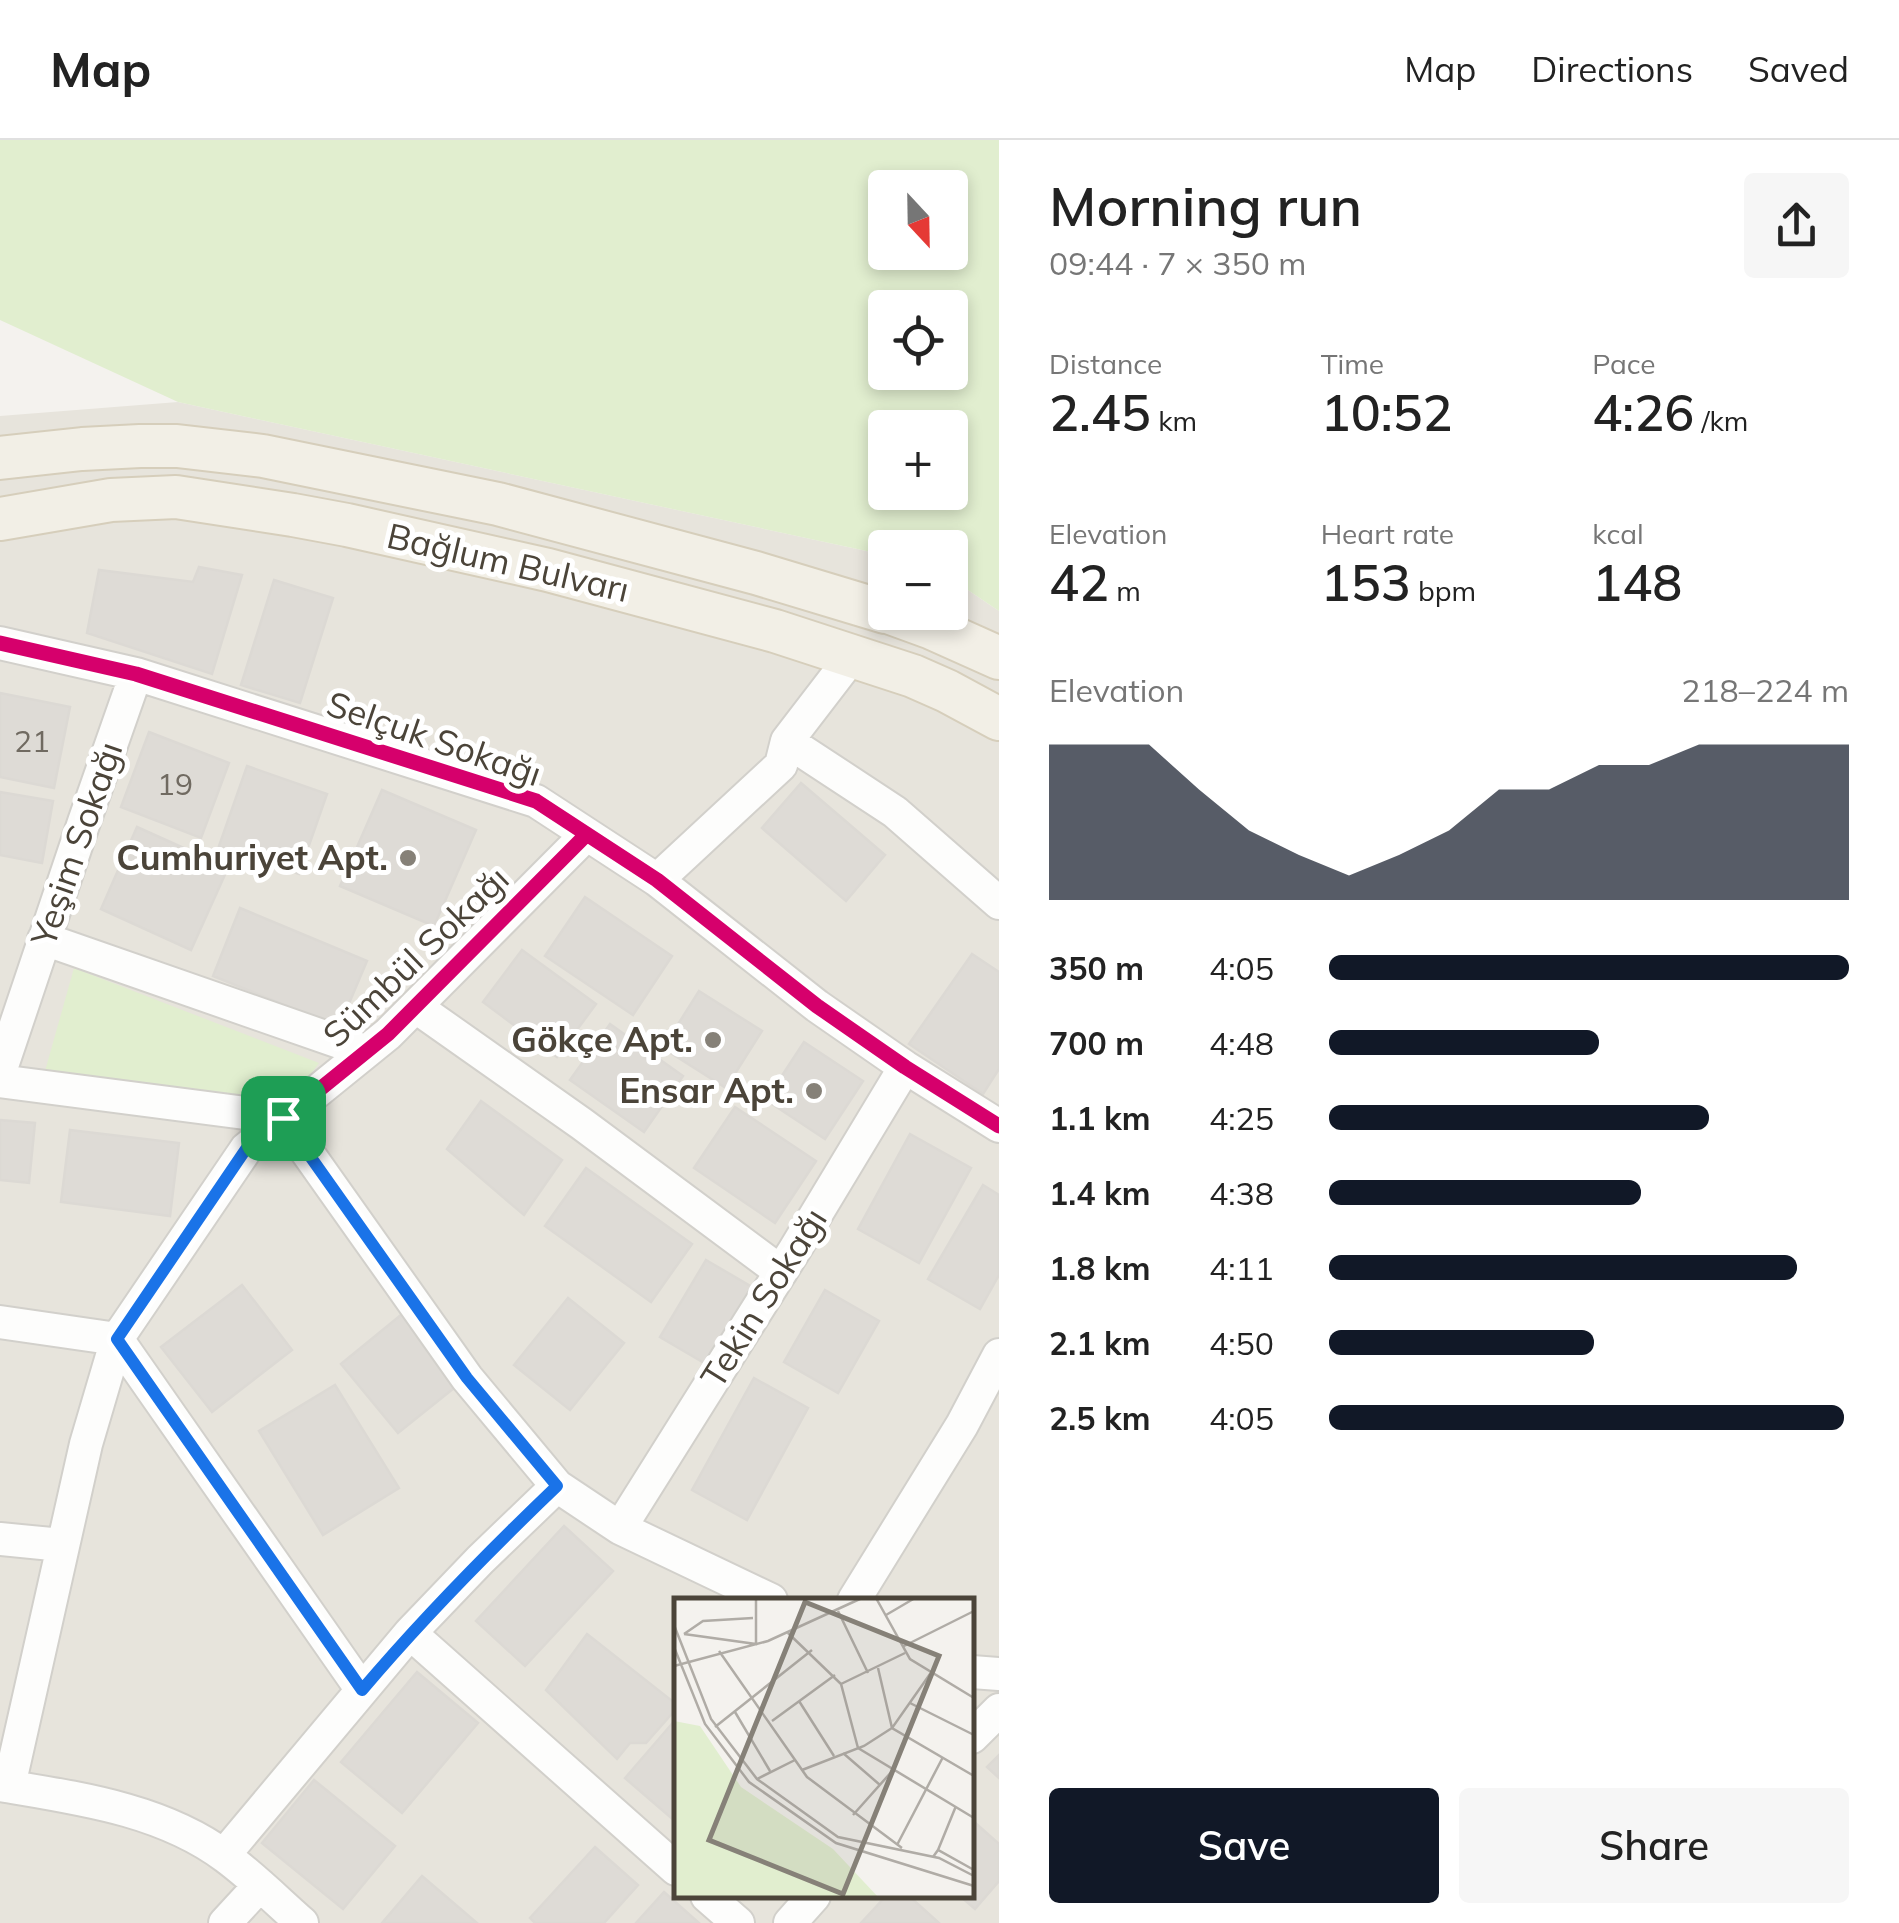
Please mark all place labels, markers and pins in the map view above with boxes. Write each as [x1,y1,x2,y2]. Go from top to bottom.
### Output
place label: Cumhuriyet Apt. [116,835,388,879]
marker: Cumhuriyet Apt. [397,847,419,869]
place label: Gökçe Apt. [511,1017,693,1061]
marker: Gökçe Apt. [702,1029,724,1051]
place label: Ensar Apt. [619,1068,794,1112]
pin [241,1076,326,1161]
marker: Ensar Apt. [803,1080,825,1102]

